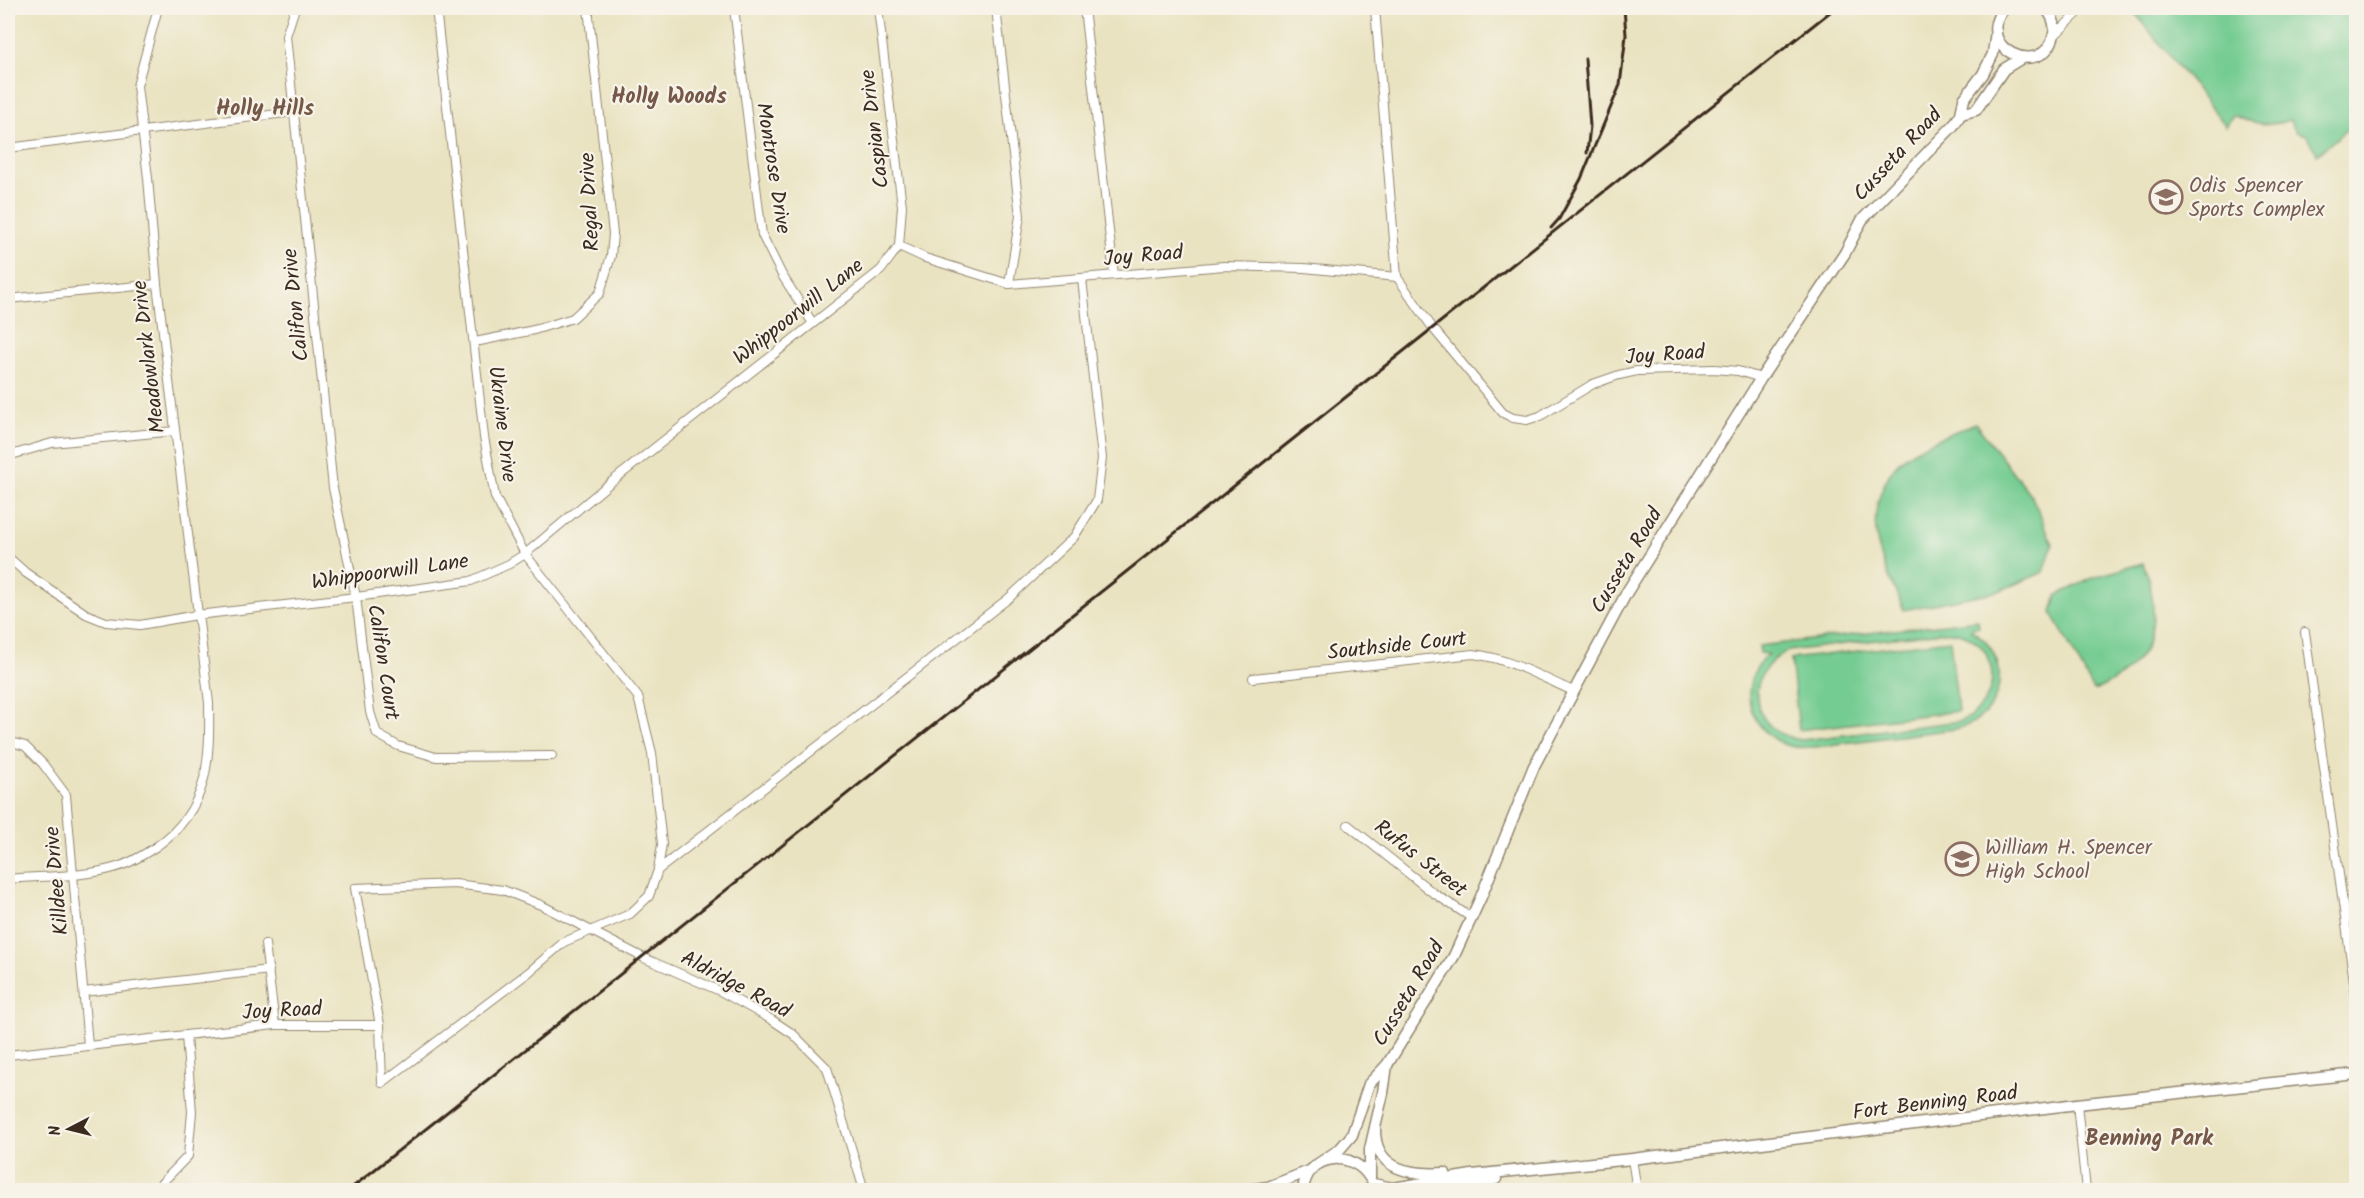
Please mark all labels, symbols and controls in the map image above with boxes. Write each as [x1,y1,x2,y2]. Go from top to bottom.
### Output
street label: Caspian Drive [852,67,899,190]
district label: Holly Woods [611,80,727,115]
district label: Holly Hills [216,92,315,127]
street label: Montrose Drive [746,100,799,237]
street label: Cusseta Road [1846,100,1951,210]
street label: Regal Drive [571,151,610,252]
place label: Odis Spencer Sports Complex [2189,170,2326,227]
school or university icon: Odis Spencer Sports Complex [2148,179,2184,215]
street label: Joy Road [1102,237,1185,276]
street label: Califon Drive [274,246,319,363]
street label: Whippoorwill Lane [726,250,872,374]
street label: Meadowlark Drive [124,278,175,435]
street label: Joy Road [1624,336,1707,375]
street label: Ukraine Drive [478,364,525,485]
street label: Cusseta Road [1583,501,1672,620]
street label: Whippoorwill Lane [309,545,472,600]
street label: Califon Court [357,602,408,723]
street label: Southside Court [1326,623,1469,670]
street label: Rufus Street [1366,812,1475,907]
street label: Killdee Drive [36,824,79,937]
place label: William H. Spencer High School [1985,832,2153,889]
school or university icon: William H. Spencer High School [1944,841,1980,877]
street label: Cusseta Road [1365,934,1454,1053]
street label: Aldridge Road [674,942,797,1028]
street label: Joy Road [241,993,323,1030]
street label: Fort Benning Road [1851,1077,2020,1130]
north arrow [39,1099,99,1159]
district label: Benning Park [2085,1122,2214,1157]
text: N [43,1124,69,1137]

